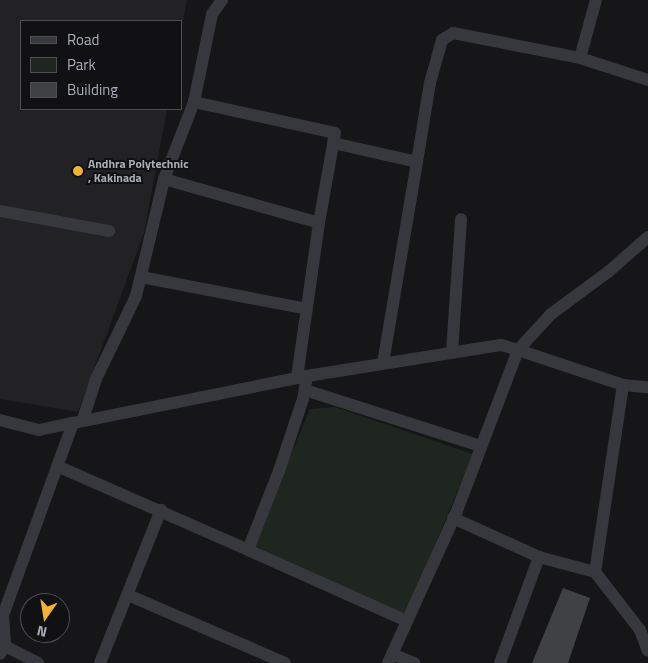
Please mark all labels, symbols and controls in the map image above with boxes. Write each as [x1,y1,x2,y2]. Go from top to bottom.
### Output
legend [20,20,182,110]
text: Road [67,28,99,51]
text: Park [67,53,96,76]
text: Building [67,78,118,101]
place label: Andhra Polytechnic , Kakinada [88,157,189,185]
marker: Andhra Polytechnic , Kakinada [72,165,84,177]
north arrow [20,593,70,643]
text: N [35,621,49,643]

